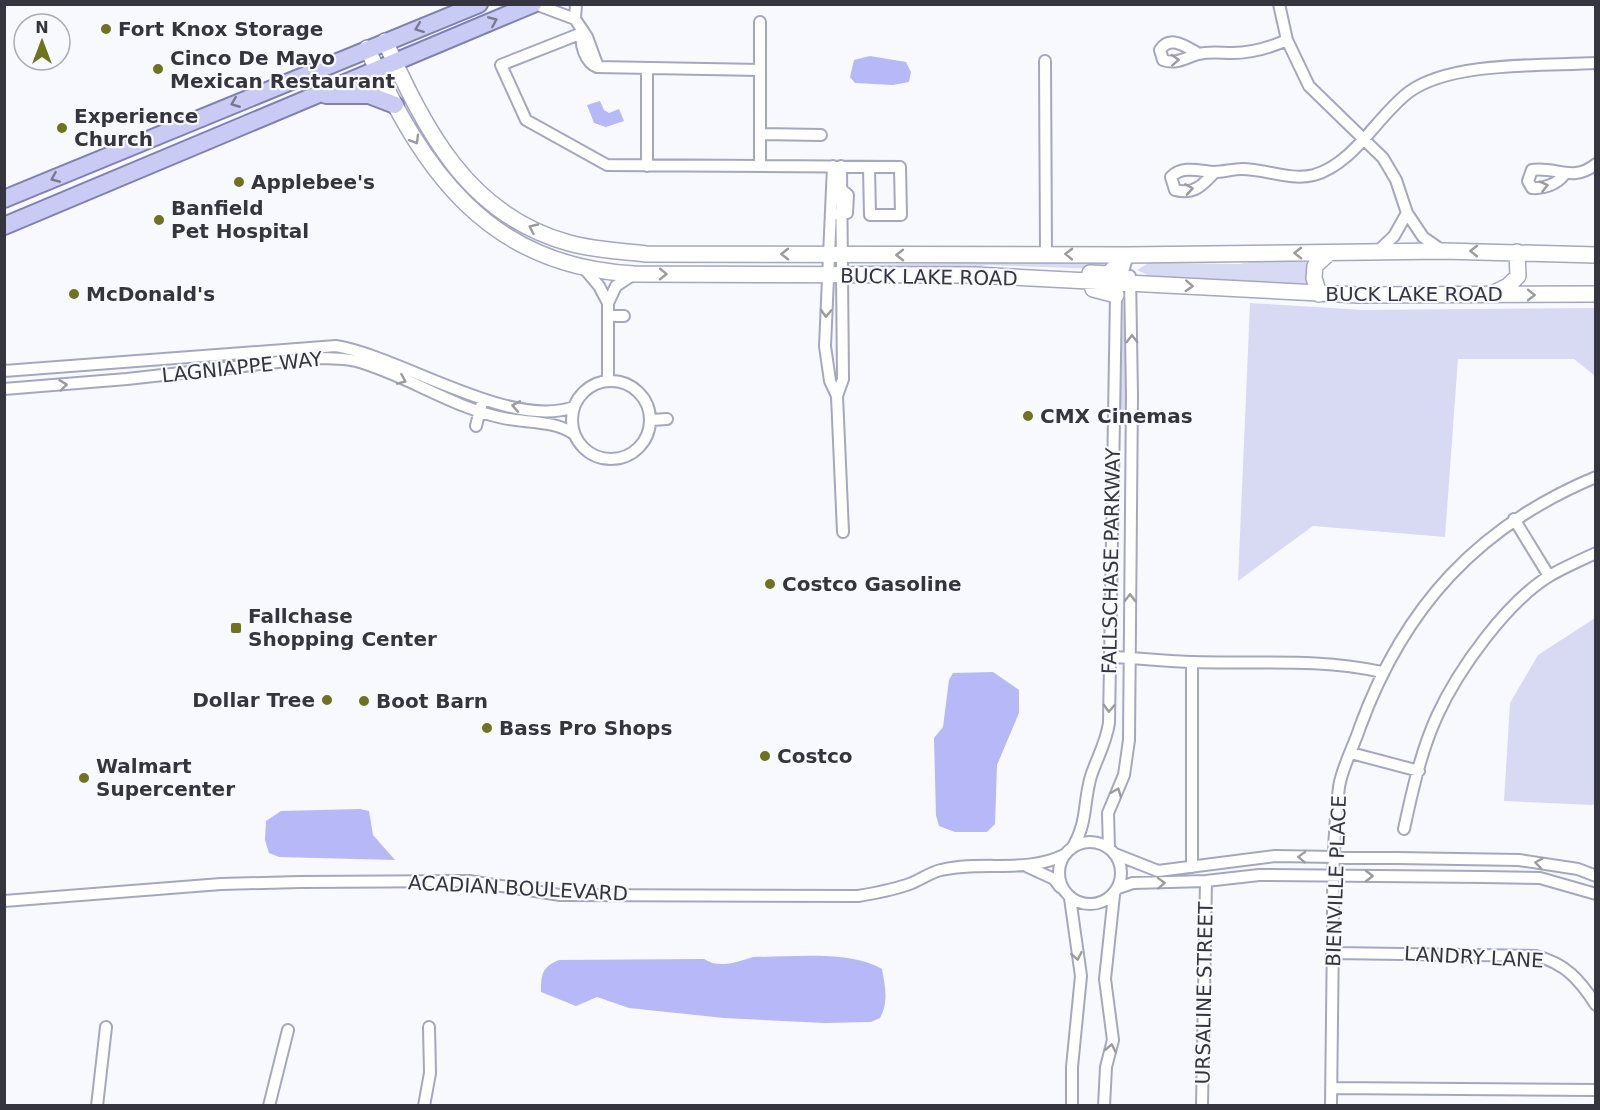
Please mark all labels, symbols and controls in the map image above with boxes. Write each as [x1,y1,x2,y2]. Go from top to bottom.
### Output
north arrow [12,12,72,72]
one-way arrow [487,16,498,28]
place label: Fort Knox Storage [118,17,323,41]
text: N [35,18,49,37]
one-way arrow [414,21,425,33]
marker: Fort Knox Storage [99,22,113,36]
place label: Cinco De Mayo Mexican Restaurant [170,46,396,93]
one-way arrow [1171,54,1180,67]
marker: Cinco De Mayo Mexican Restaurant [151,62,165,76]
one-way arrow [231,96,242,108]
place label: Experience Church [74,104,198,151]
marker: Experience Church [55,121,69,135]
one-way arrow [407,134,419,144]
place label: Applebee's [251,170,375,194]
one-way arrow [50,171,61,183]
marker: Applebee's [232,175,246,189]
one-way arrow [1539,180,1549,193]
one-way arrow [1184,184,1194,196]
place label: Banfield Pet Hospital [171,196,309,243]
marker: Banfield Pet Hospital [152,213,166,227]
one-way arrow [529,223,540,235]
one-way arrow [1470,245,1479,257]
one-way arrow [1294,247,1303,259]
one-way arrow [781,248,790,260]
one-way arrow [1065,248,1074,260]
one-way arrow [896,249,905,261]
street label: BUCK LAKE ROAD [840,263,1018,291]
one-way arrow [659,267,668,280]
one-way arrow [1185,280,1194,293]
place label: McDonald's [86,282,215,306]
street label: BUCK LAKE ROAD [1325,282,1503,306]
marker: McDonald's [67,287,81,301]
one-way arrow [1526,289,1535,301]
one-way arrow [820,309,833,318]
one-way arrow [1126,335,1138,344]
street label: LAGNIAPPE WAY [161,347,324,387]
one-way arrow [395,372,406,384]
one-way arrow [58,379,67,392]
one-way arrow [512,400,522,413]
place label: CMX Cinemas [1040,404,1193,428]
marker: CMX Cinemas [1021,409,1035,423]
street label: FALLSCHASE PARKWAY [1097,447,1125,674]
place label: Costco Gasoline [782,572,962,596]
marker: Costco Gasoline [763,577,777,591]
one-way arrow [1124,594,1136,603]
place label: Fallchase Shopping Center [248,604,437,651]
marker: Fallchase Shopping Center [229,621,243,635]
place label: Dollar Tree [192,688,315,712]
place label: Boot Barn [376,689,488,713]
marker: Dollar Tree [320,693,334,707]
marker: Boot Barn [357,694,371,708]
one-way arrow [1103,703,1116,712]
place label: Bass Pro Shops [499,716,672,740]
marker: Bass Pro Shops [480,721,494,735]
place label: Costco [777,744,852,768]
marker: Costco [758,749,772,763]
place label: Walmart Supercenter [96,754,235,801]
marker: Walmart Supercenter [77,771,91,785]
one-way arrow [1110,787,1122,798]
street label: BIENVILLE PLACE [1321,795,1351,967]
one-way arrow [1298,851,1307,863]
one-way arrow [1534,857,1543,869]
street label: ACADIAN BOULEVARD [407,870,629,906]
one-way arrow [1364,870,1373,882]
one-way arrow [1157,876,1166,889]
street label: URSALINE STREET [1190,901,1218,1084]
street label: LANDRY LANE [1404,941,1544,973]
one-way arrow [1070,950,1083,960]
one-way arrow [1104,1043,1117,1053]

